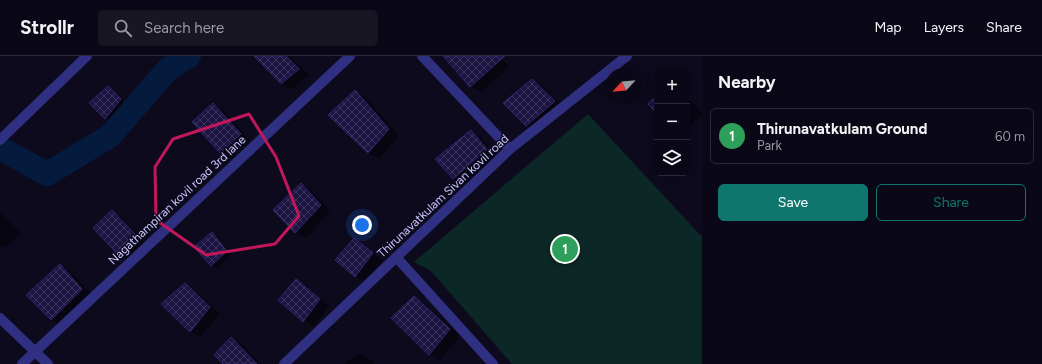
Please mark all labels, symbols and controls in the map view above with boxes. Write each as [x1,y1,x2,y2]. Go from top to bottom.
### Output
search box [98,10,378,46]
text: Strollr [20,16,74,39]
icon: search [112,17,134,39]
text: Search here [144,19,224,37]
text: Map [874,19,902,36]
text: Layers [924,19,964,36]
text: Share [986,19,1022,36]
north arrow [606,68,642,104]
map controls [654,68,690,176]
button: + [654,68,690,104]
text: Nearby [718,72,776,92]
button: − [654,104,690,140]
text: Thirunavatkulam Ground [757,120,927,138]
text: 1 [729,129,735,144]
text: 60 m [995,129,1025,144]
street label: Nagathampiran kovil road 3rd lane [105,132,249,267]
street label: Thirunavatkulam Sivan kovil road [375,132,511,260]
text: Park [757,138,782,153]
button: layers [654,140,690,176]
button: Save [718,184,868,221]
button: Share [876,184,1026,221]
your location [352,215,372,235]
pin: 1 [552,234,578,264]

